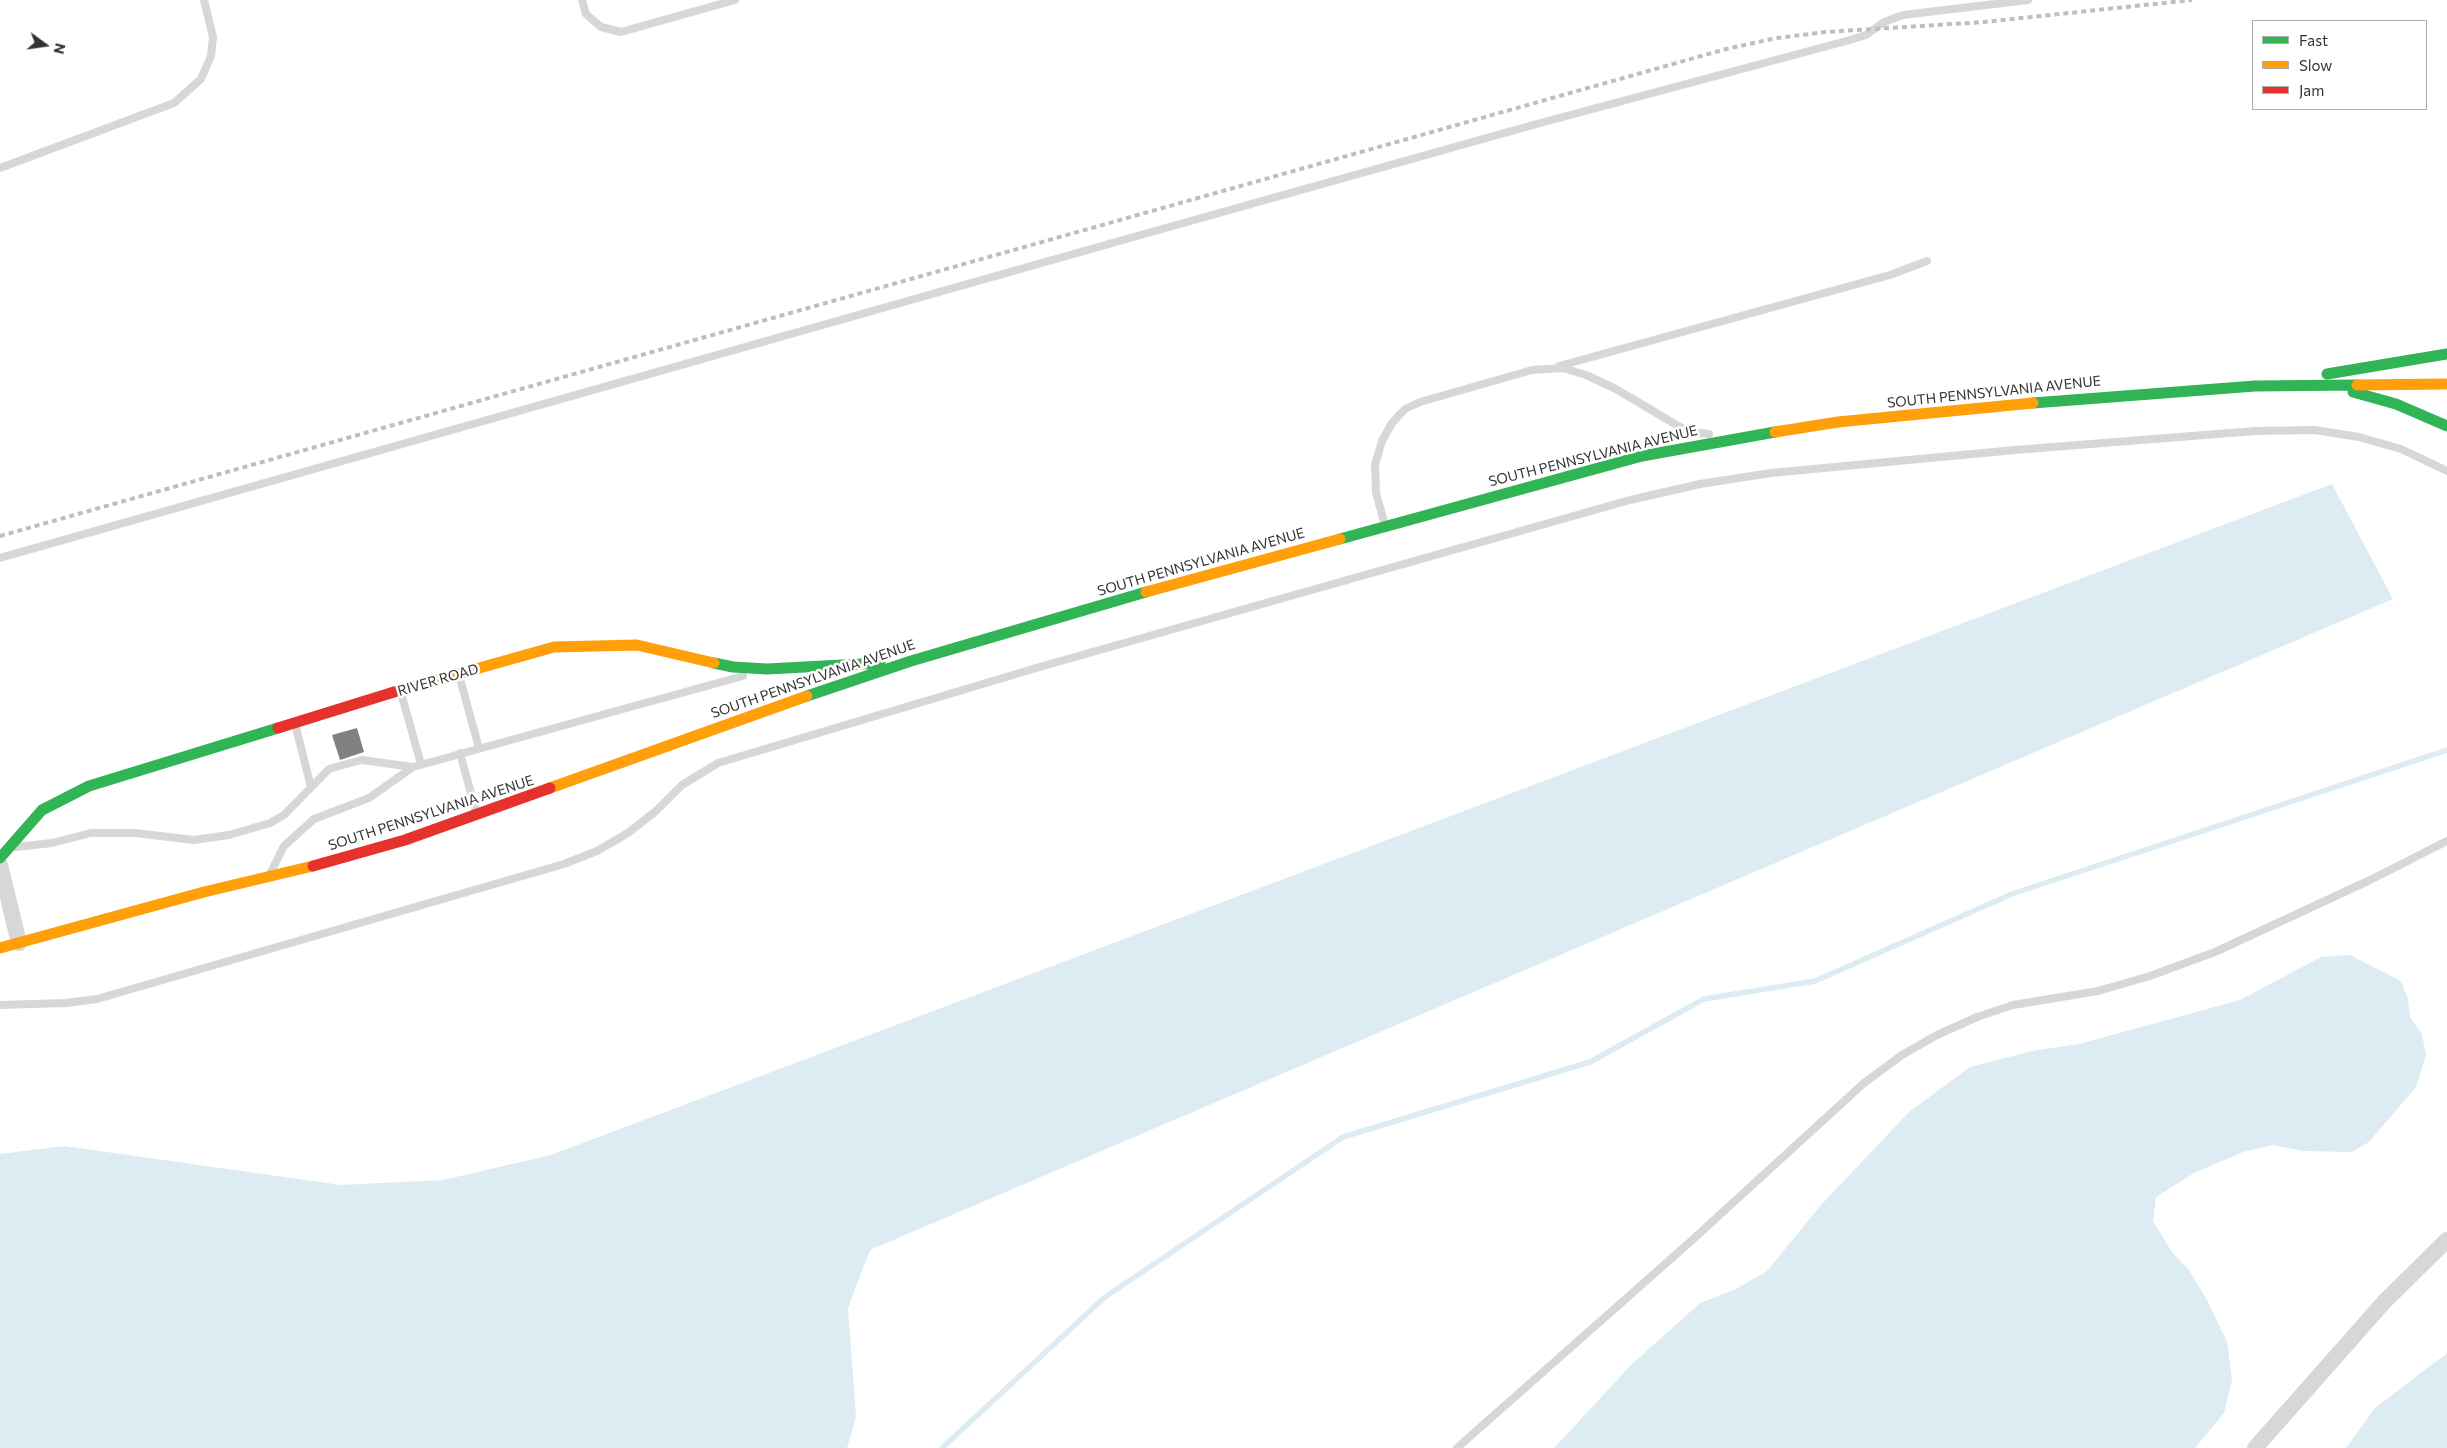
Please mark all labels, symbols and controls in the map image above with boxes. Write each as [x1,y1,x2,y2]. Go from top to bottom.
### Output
north arrow [20,20,70,70]
legend [2252,20,2427,110]
text: Fast [2299,31,2328,49]
text: N [51,42,70,56]
text: Slow [2299,56,2332,74]
text: Jam [2299,81,2324,99]
street label: SOUTH PENNSYLVANIA AVENUE [1886,372,2102,412]
street label: SOUTH PENNSYLVANIA AVENUE [1487,422,1699,490]
street label: SOUTH PENNSYLVANIA AVENUE [1095,524,1307,600]
street label: SOUTH PENNSYLVANIA AVENUE [709,636,917,722]
street label: RIVER ROAD [396,660,480,700]
street label: SOUTH PENNSYLVANIA AVENUE [326,772,536,854]

